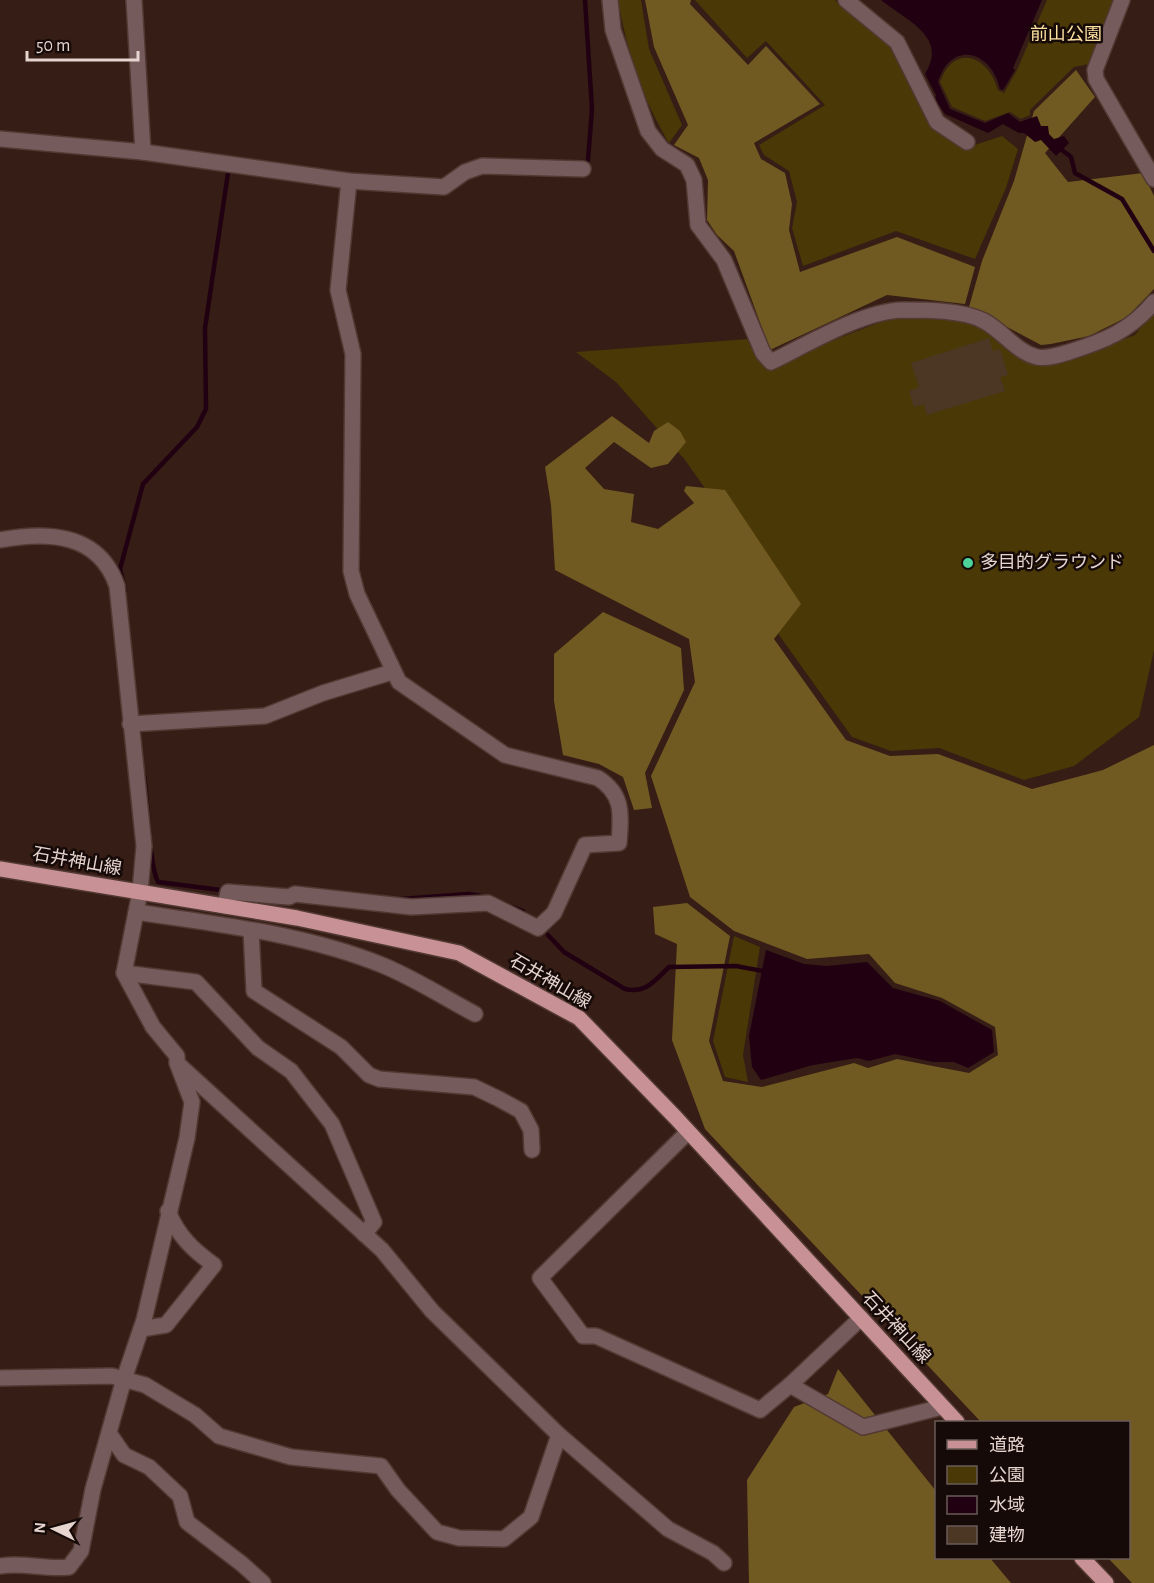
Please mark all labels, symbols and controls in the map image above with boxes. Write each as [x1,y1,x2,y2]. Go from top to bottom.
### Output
scale bar [27,24,138,62]
park label: 前山公園 [1030,24,1102,44]
text: 50 m [36,37,70,55]
place label: 多目的グラウンド [980,552,1124,572]
marker: 多目的グラウンド [961,556,975,570]
street label: 石井神山線 [31,843,123,879]
street label: 石井神山線 [507,950,594,1012]
street label: 石井神山線 [859,1288,935,1367]
legend [935,1421,1130,1559]
text: 道路 [989,1435,1025,1455]
text: 公園 [989,1466,1025,1485]
text: 水域 [989,1496,1025,1515]
north arrow [24,1499,84,1559]
text: N [32,1522,49,1534]
text: 建物 [989,1525,1025,1545]

